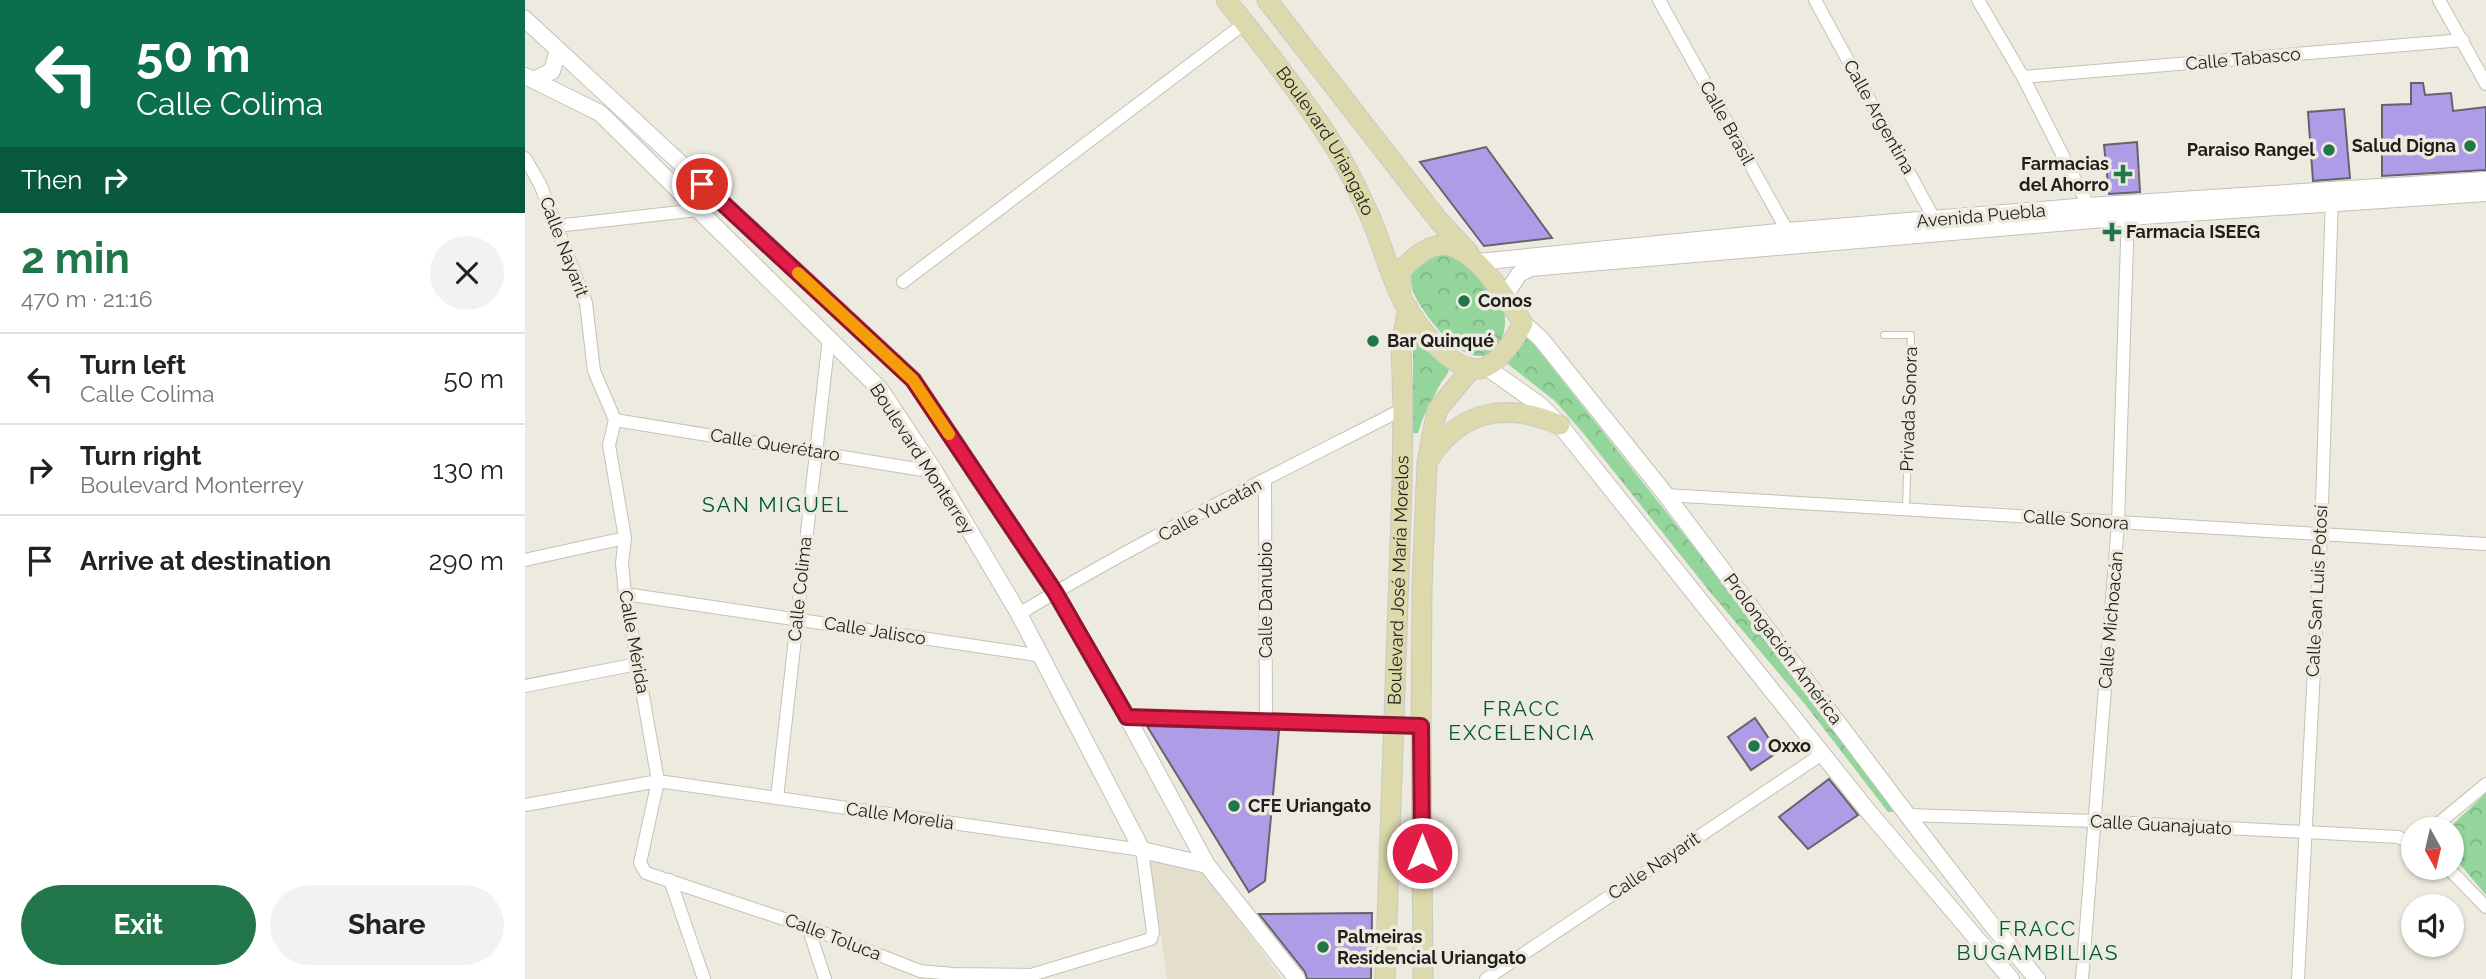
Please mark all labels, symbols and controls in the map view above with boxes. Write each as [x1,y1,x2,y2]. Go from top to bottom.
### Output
text: 50 m [136,26,251,83]
icon: left [21,28,112,119]
street label: Calle Tabasco [2184,43,2302,74]
street label: Calle Argentina [1839,56,1919,177]
street label: Boulevard Uriangato [1272,62,1379,219]
street label: Calle Brasil [1696,77,1759,168]
text: Calle Colima [136,85,323,122]
place label: Salud Digna [2352,135,2456,156]
marker: Salud Digna [2462,138,2478,154]
place label: Paraiso Rangel [2187,139,2315,160]
marker: Paraiso Rangel [2321,142,2337,158]
place label: Farmacias del Ahorro [2019,153,2109,195]
pin [672,154,732,214]
icon: right [96,161,134,199]
text: Then [21,165,82,195]
icon: arrive [683,165,721,203]
marker: Farmacias del Ahorro [2115,166,2131,182]
street label: Calle Nayarit [536,194,593,300]
street label: Avenida Puebla [1915,199,2046,232]
place label: Farmacia ISEEG [2126,221,2260,242]
marker: Farmacia ISEEG [2104,224,2120,240]
text: 2 min [21,234,130,283]
button: close [430,236,504,310]
text: 470 m · 21:16 [21,285,153,312]
place label: Conos [1478,290,1532,311]
marker: Conos [1456,293,1472,309]
place label: Bar Quinqué [1387,330,1494,351]
marker: Bar Quinqué [1365,333,1381,349]
street label: Privada Sonora [1896,346,1921,472]
text: Turn left [80,350,186,380]
icon: left [21,360,59,398]
text: 50 m [443,364,504,394]
text: Calle Colima [80,380,215,407]
street label: Boulevard Monterrey [866,380,979,538]
street label: Calle Querétaro [709,424,842,465]
text: Turn right [80,441,201,471]
icon: right [21,451,59,489]
text: 130 m [433,455,504,485]
street label: Boulevard José María Morelos [1383,455,1412,705]
text: Boulevard Monterrey [80,471,304,498]
street label: Calle Yucatán [1155,474,1265,546]
district label: SAN MIGUEL [702,492,850,517]
street label: Calle San Luis Potosí [2302,504,2331,677]
street label: Calle Sonora [2022,505,2130,534]
street label: Calle Colima [784,535,815,642]
street label: Calle Danubio [1255,541,1276,658]
icon: arrive [21,542,59,580]
text: Arrive at destination [80,546,331,576]
text: 290 m [429,546,504,576]
street label: Calle Michoacán [2094,550,2127,690]
street label: Prolongación América [1720,569,1847,728]
street label: Calle Mérida [615,589,654,695]
street label: Calle Jalisco [823,612,928,649]
district label: FRACC EXCELENCIA [1448,696,1596,745]
place label: Oxxo [1768,735,1811,756]
marker: Oxxo [1746,738,1762,754]
place label: CFE Uriangato [1248,795,1371,816]
street label: Calle Morelia [845,798,955,833]
marker: CFE Uriangato [1226,798,1242,814]
street label: Calle Guanajuato [2090,810,2233,839]
position arrow [1385,816,1459,890]
north arrow [2401,817,2464,880]
map controls [2401,817,2464,957]
street label: Calle Nayarit [1604,827,1704,904]
button: Exit [21,885,256,965]
button: Share [270,885,504,965]
button: sound [2401,894,2464,957]
street label: Calle Toluca [782,909,884,965]
district label: FRACC BUGAMBILIAS [1957,916,2119,965]
place label: Palmeiras Residencial Uriangato [1337,926,1526,968]
marker: Palmeiras Residencial Uriangato [1315,939,1331,955]

